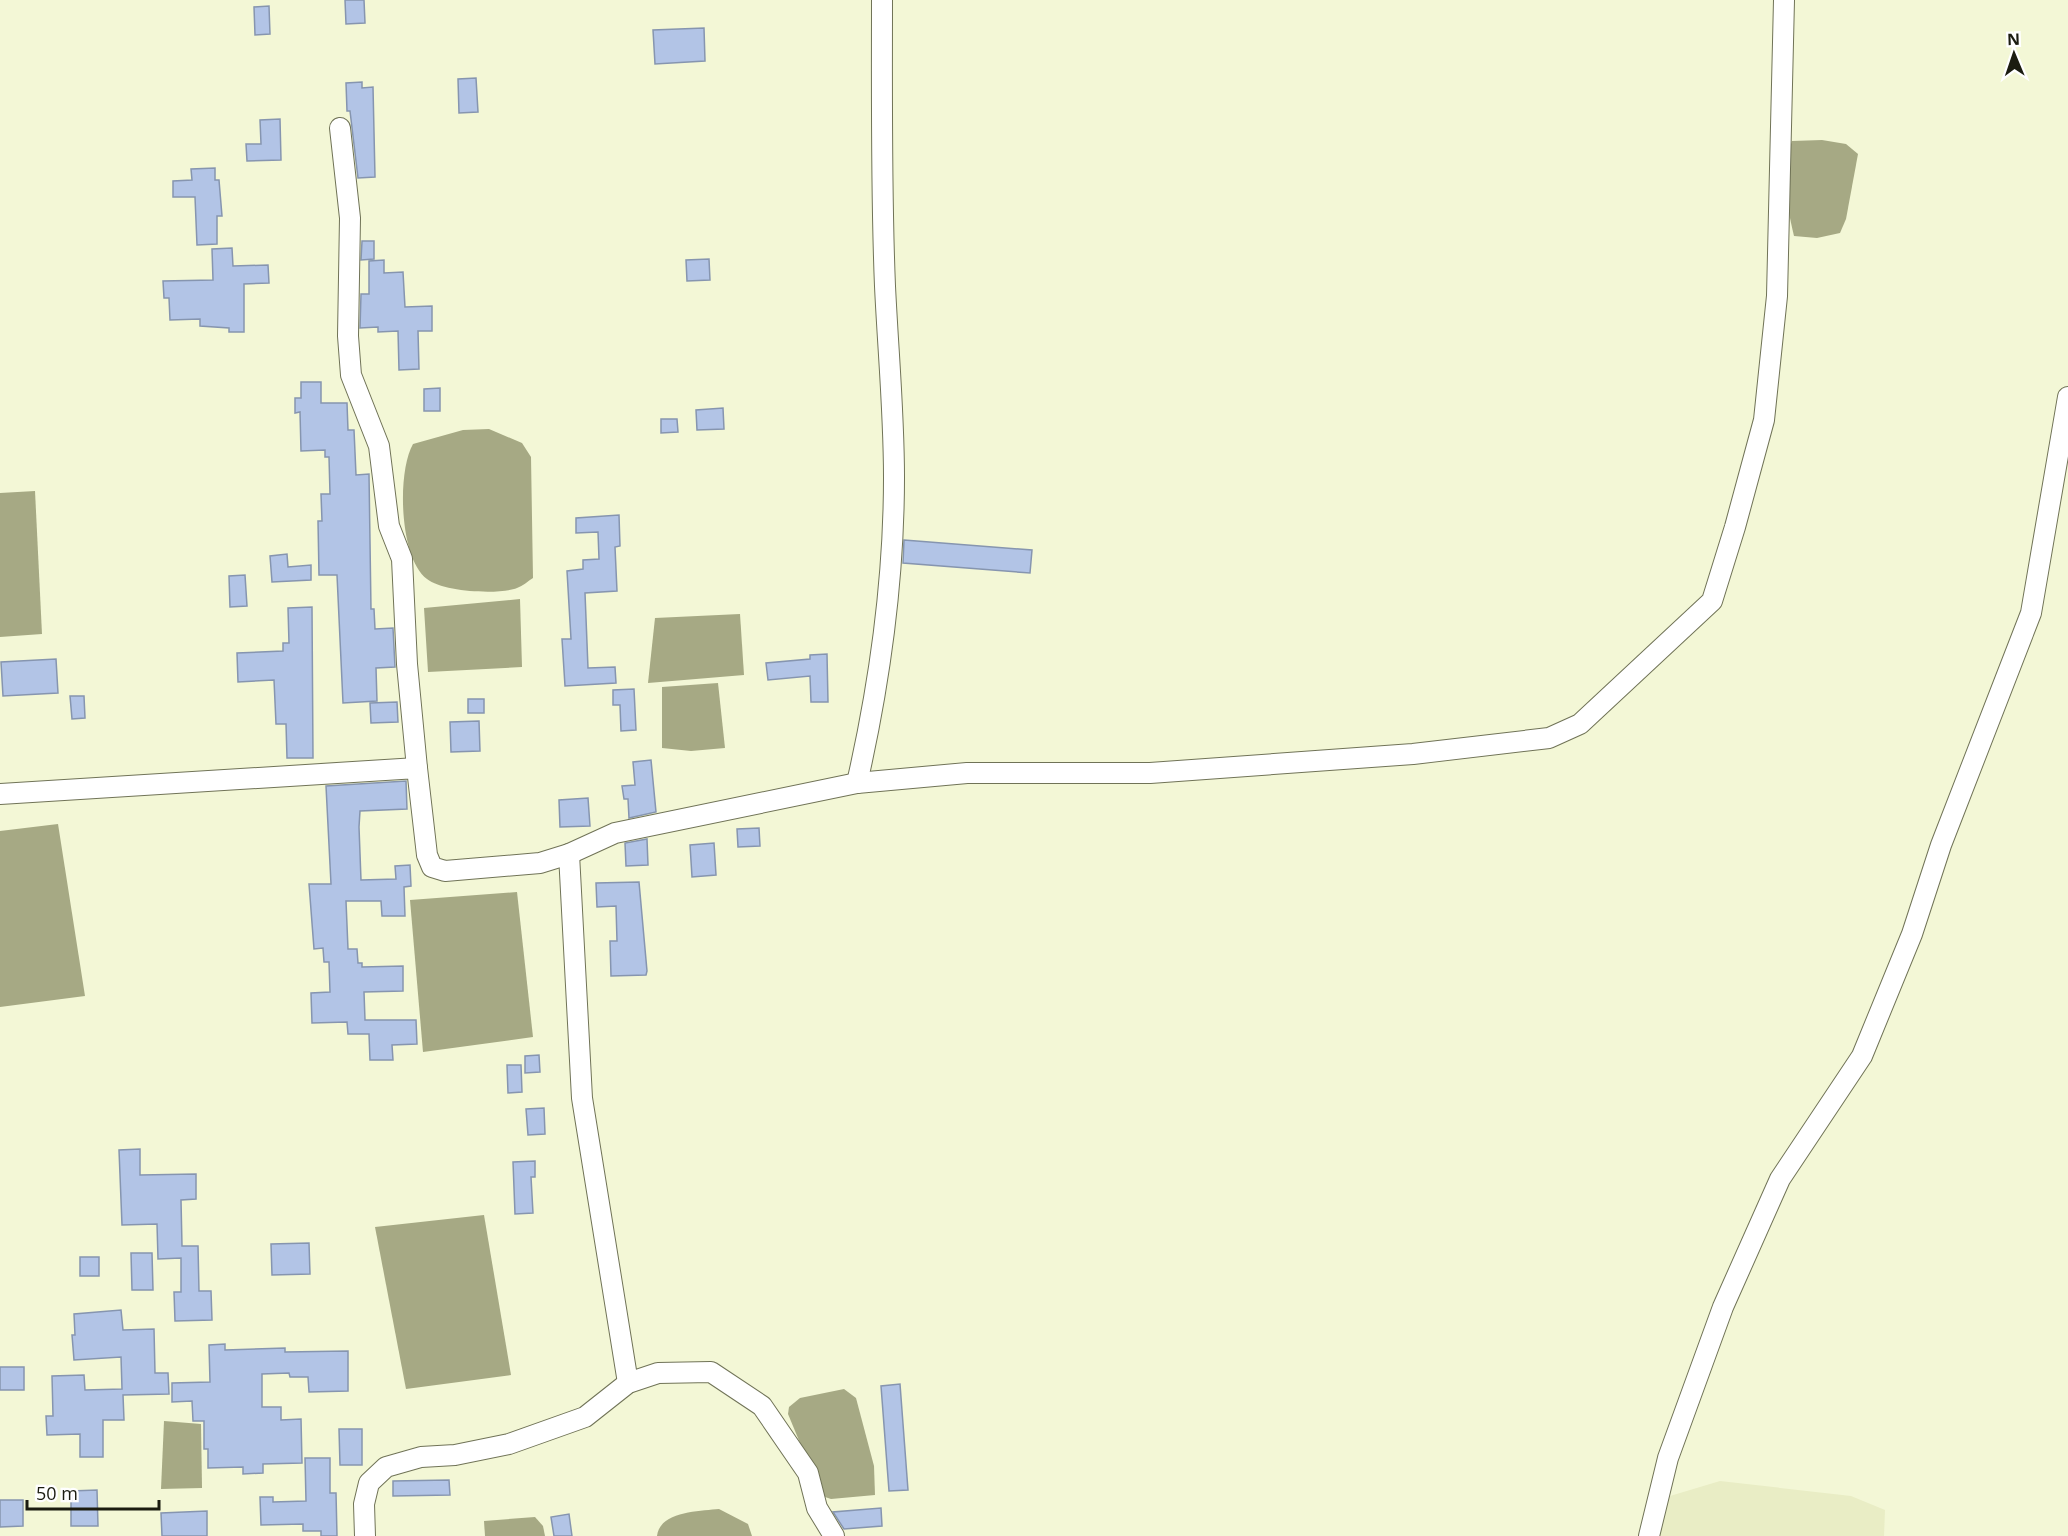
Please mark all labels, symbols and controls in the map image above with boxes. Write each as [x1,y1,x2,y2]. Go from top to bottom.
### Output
north arrow [1984,24,2044,84]
text: N [2007,28,2020,50]
scale bar [27,1473,159,1511]
text: 50 m [36,1481,78,1505]

